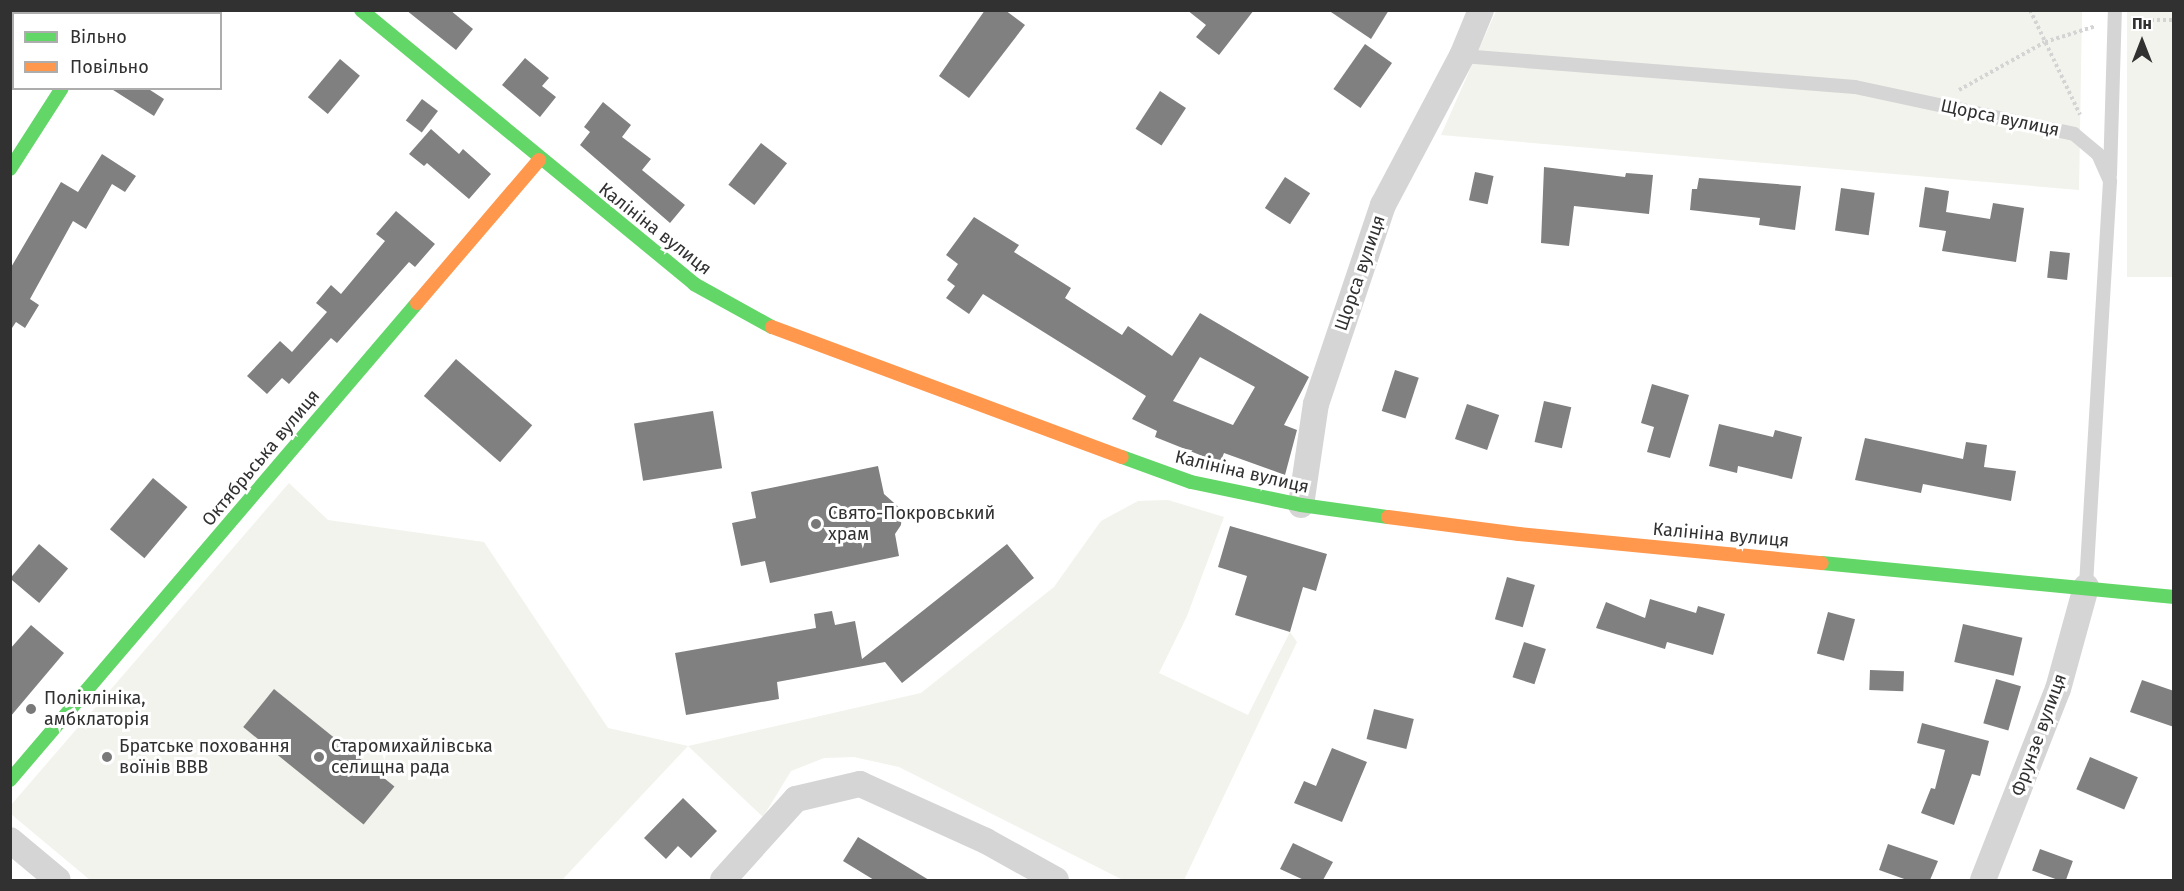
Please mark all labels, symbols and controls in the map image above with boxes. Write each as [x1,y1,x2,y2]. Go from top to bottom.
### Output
legend [12,12,222,90]
north arrow [2112,12,2172,72]
text: Пн [2132,14,2152,33]
text: Вільно [70,26,127,48]
text: Повільно [70,56,149,78]
street label: Щорса вулиця [1939,95,2061,141]
street label: Калініна вулиця [594,178,716,280]
street label: Щорса вулиця [1330,212,1390,334]
street label: Октябрьська вулиця [198,385,324,531]
street label: Калініна вулиця [1173,446,1311,498]
place label: Свято-Покровський храм [828,503,995,546]
marker: Свято-Покровський храм [809,517,823,531]
street label: Калініна вулиця [1652,518,1790,552]
street label: Фрунзе вулиця [2007,671,2071,799]
place label: Поліклініка, амбклаторія [44,688,149,730]
marker: Поліклініка, амбклаторія [22,700,40,718]
place label: Братське поховання воїнів ВВВ [119,736,290,778]
place label: Старомихайлівська селищна рада [331,736,493,778]
marker: Братське поховання воїнів ВВВ [100,750,114,764]
marker: Старомихайлівська селищна рада [312,750,326,764]

